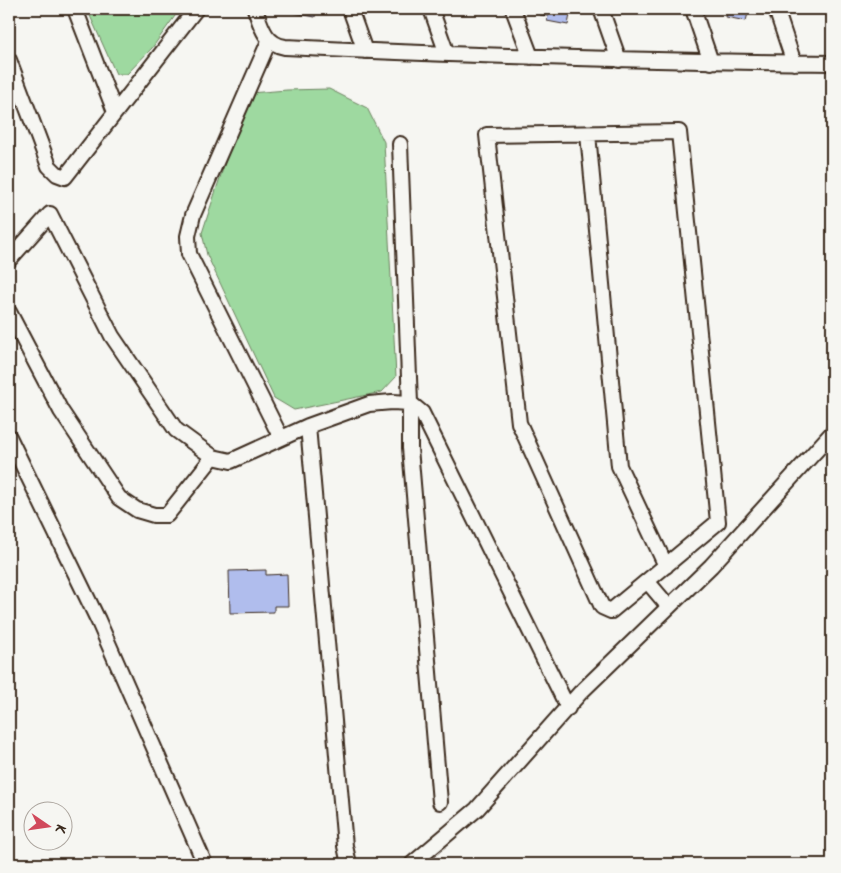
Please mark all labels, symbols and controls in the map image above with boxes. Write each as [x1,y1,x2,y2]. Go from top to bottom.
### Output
north arrow [22,800,72,850]
text: K [48,822,71,836]

